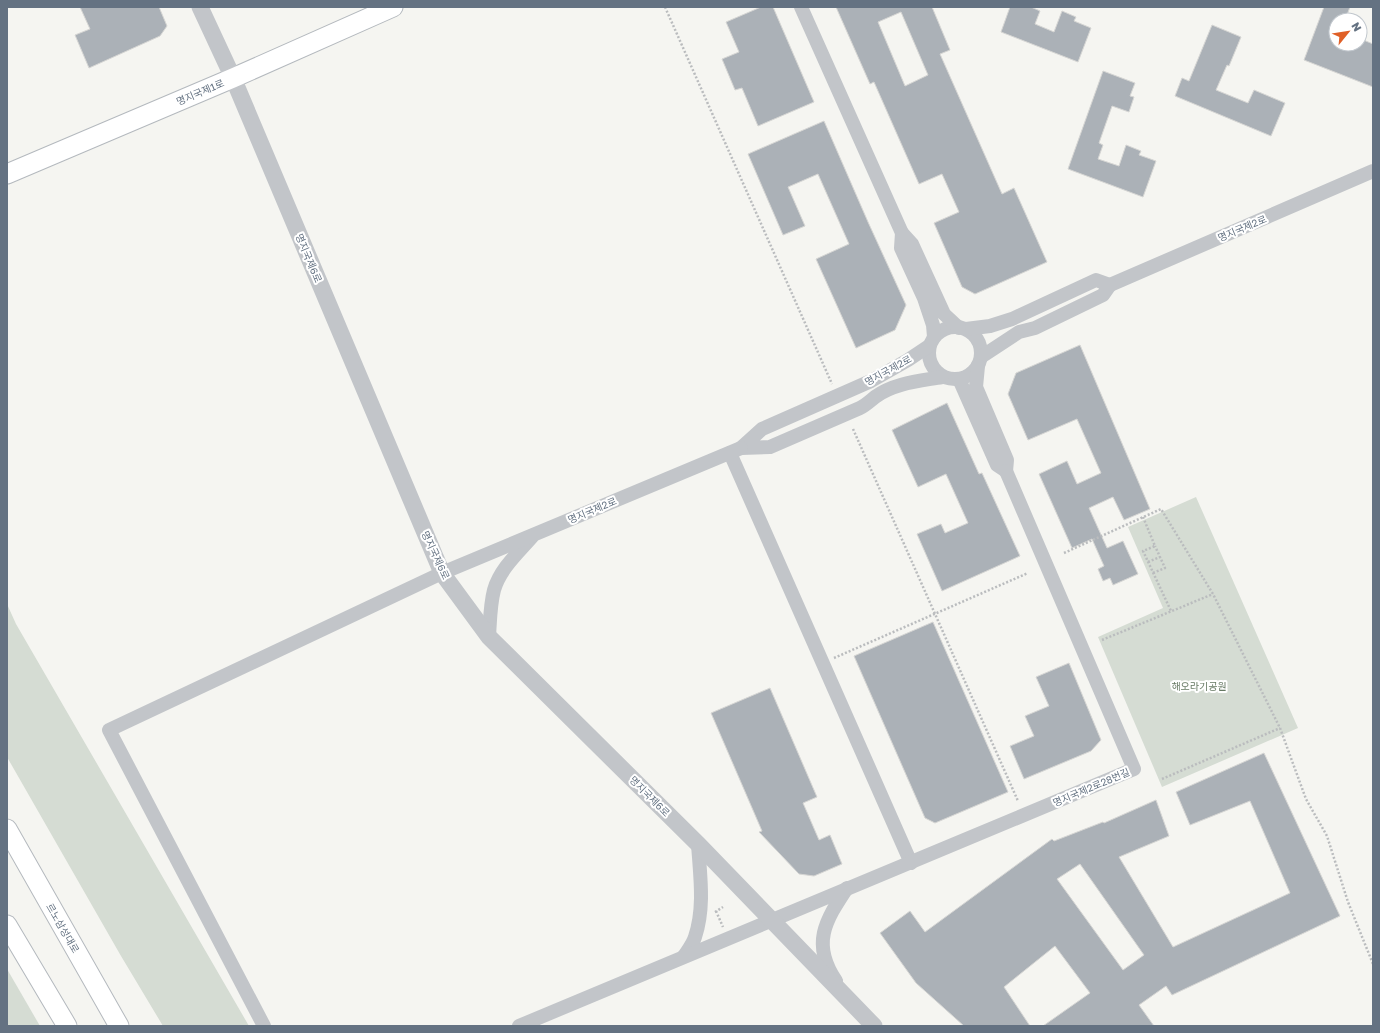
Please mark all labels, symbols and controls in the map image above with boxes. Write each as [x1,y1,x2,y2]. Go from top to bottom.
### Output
north arrow [1328,12,1368,52]
text: N [1349,20,1365,34]
street label: 명지국제1로 [174,77,226,107]
street label: 명지국제2로 [1216,212,1268,244]
street label: 명지국제6로 [293,232,325,284]
street label: 명지국제2로 [862,352,914,388]
street label: 명지국제2로 [566,494,618,526]
street label: 명지국제6로 [420,529,452,581]
park label: 해오라기공원 [1171,680,1227,692]
street label: 명지국제2로28번길 [1051,765,1131,809]
street label: 명지국제6로 [627,773,673,819]
street label: 르노삼성대로 [44,901,82,955]

